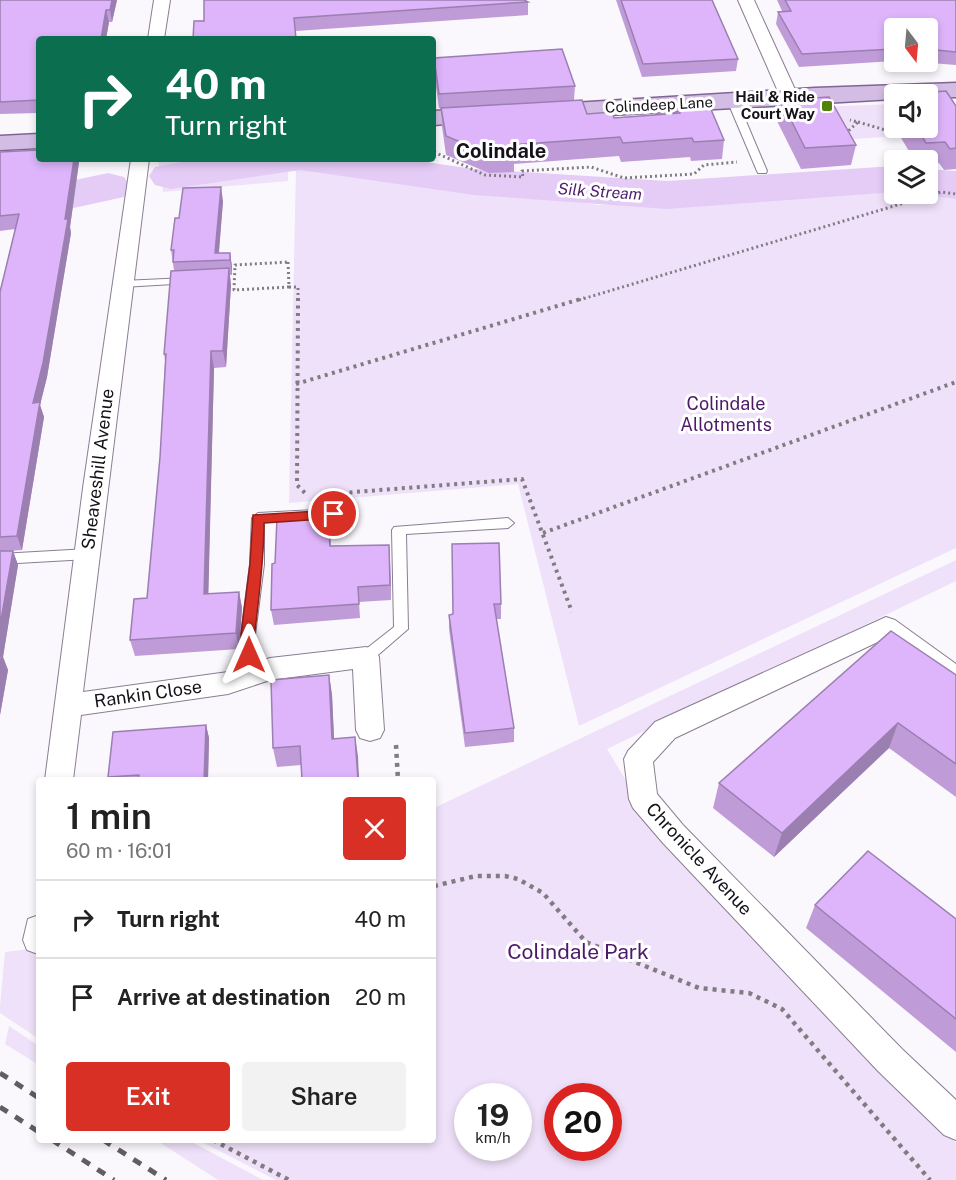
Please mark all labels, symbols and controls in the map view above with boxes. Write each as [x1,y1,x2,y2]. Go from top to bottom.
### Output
north arrow [884,18,938,72]
map controls [884,18,938,204]
text: 40 m [165,59,267,108]
icon: right [66,60,144,138]
button: sound [884,84,938,138]
place label: Hail & Ride Court Way [735,88,816,122]
street label: Colindeep Lane [605,93,713,116]
marker: Hail & Ride Court Way [820,99,834,113]
text: Turn right [165,109,288,141]
district label: Colindale [456,139,546,163]
button: layers [884,150,938,204]
water label: Silk Stream [557,179,643,204]
street label: Sheaveshill Avenue [77,387,118,551]
park label: Colindale Allotments [680,393,772,435]
pin [308,488,359,539]
icon: arrive [317,497,350,530]
position arrow [217,623,281,687]
street label: Rankin Close [93,676,203,711]
text: 1 min [66,795,152,837]
button: close [343,797,406,860]
street label: Chronicle Avenue [642,798,757,919]
text: 60 m · 16:01 [66,839,172,863]
icon: right [66,903,99,936]
text: Turn right [117,906,220,932]
text: 40 m [354,906,406,932]
park label: Colindale Park [507,939,649,964]
icon: arrive [66,981,99,1014]
text: Arrive at destination [117,984,330,1010]
text: 20 m [355,984,406,1010]
button: Exit [66,1062,230,1131]
button: Share [242,1062,406,1131]
speed limit sign: 20 [544,1083,622,1161]
text: 19 [477,1097,509,1133]
text: km/h [475,1129,511,1146]

